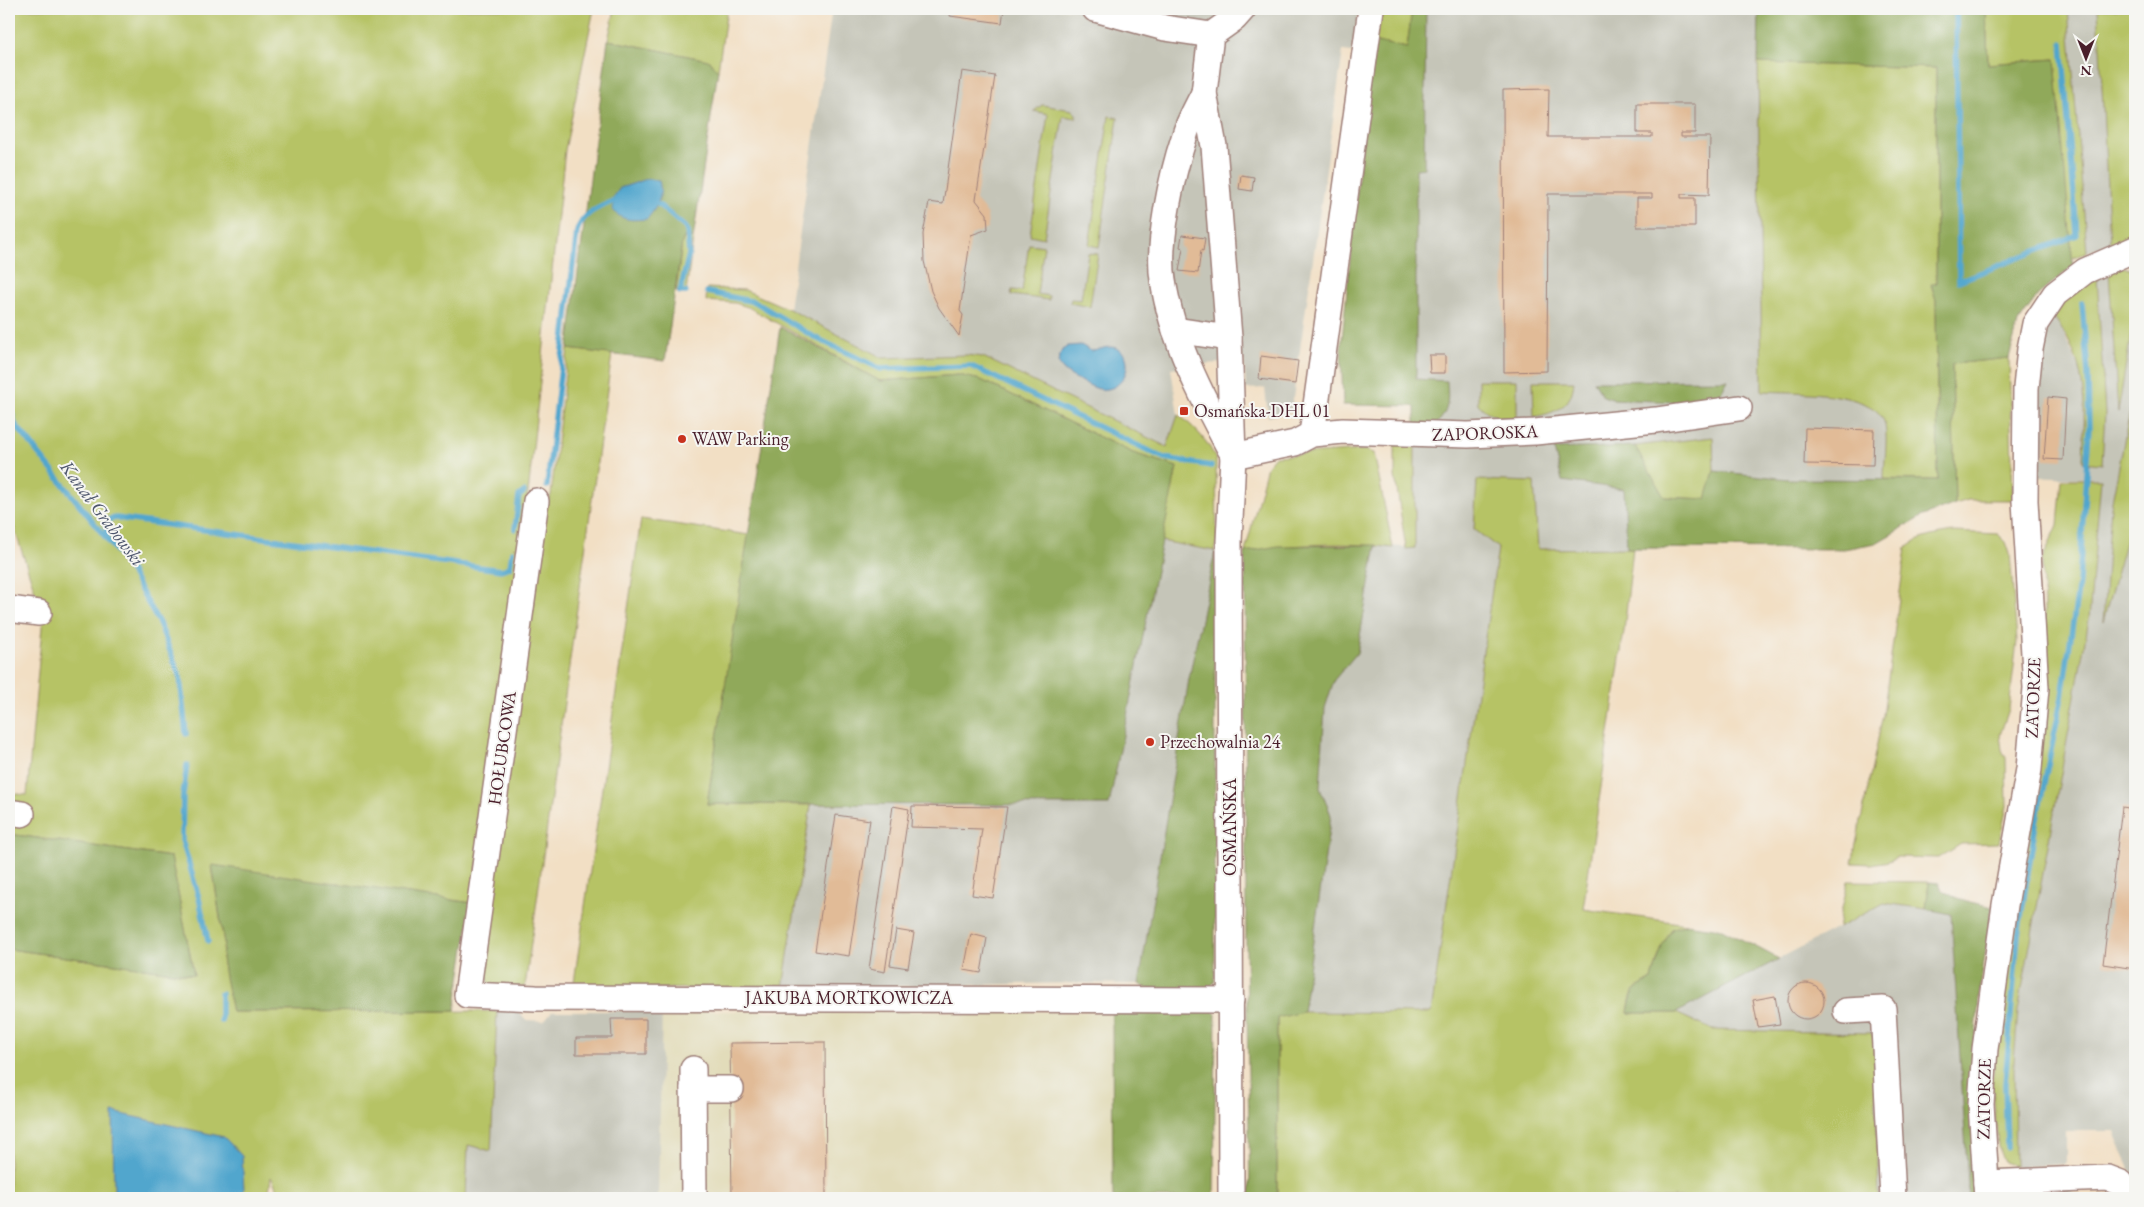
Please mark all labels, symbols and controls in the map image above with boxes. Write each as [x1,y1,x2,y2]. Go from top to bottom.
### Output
north arrow [2062,32,2112,82]
text: N [2080,62,2092,80]
place label: Osmańska-DHL 01 [1194,399,1330,422]
marker: Osmańska-DHL 01 [1178,405,1190,417]
street label: ZAPOROSKA [1431,419,1539,446]
place label: WAW Parking [692,427,789,450]
marker: WAW Parking [676,433,688,445]
water label: Kanał Grabowski [54,455,151,572]
street label: ZATORZE [2020,657,2045,739]
street label: HOŁUBCOWA [482,689,521,807]
place label: Przechowalnia 24 [1160,730,1281,753]
marker: Przechowalnia 24 [1144,736,1156,748]
street label: OSMAŃSKA [1218,777,1241,876]
street label: JAKUBA MORTKOWICZA [743,986,953,1009]
street label: ZATORZE [1971,1058,1996,1140]

